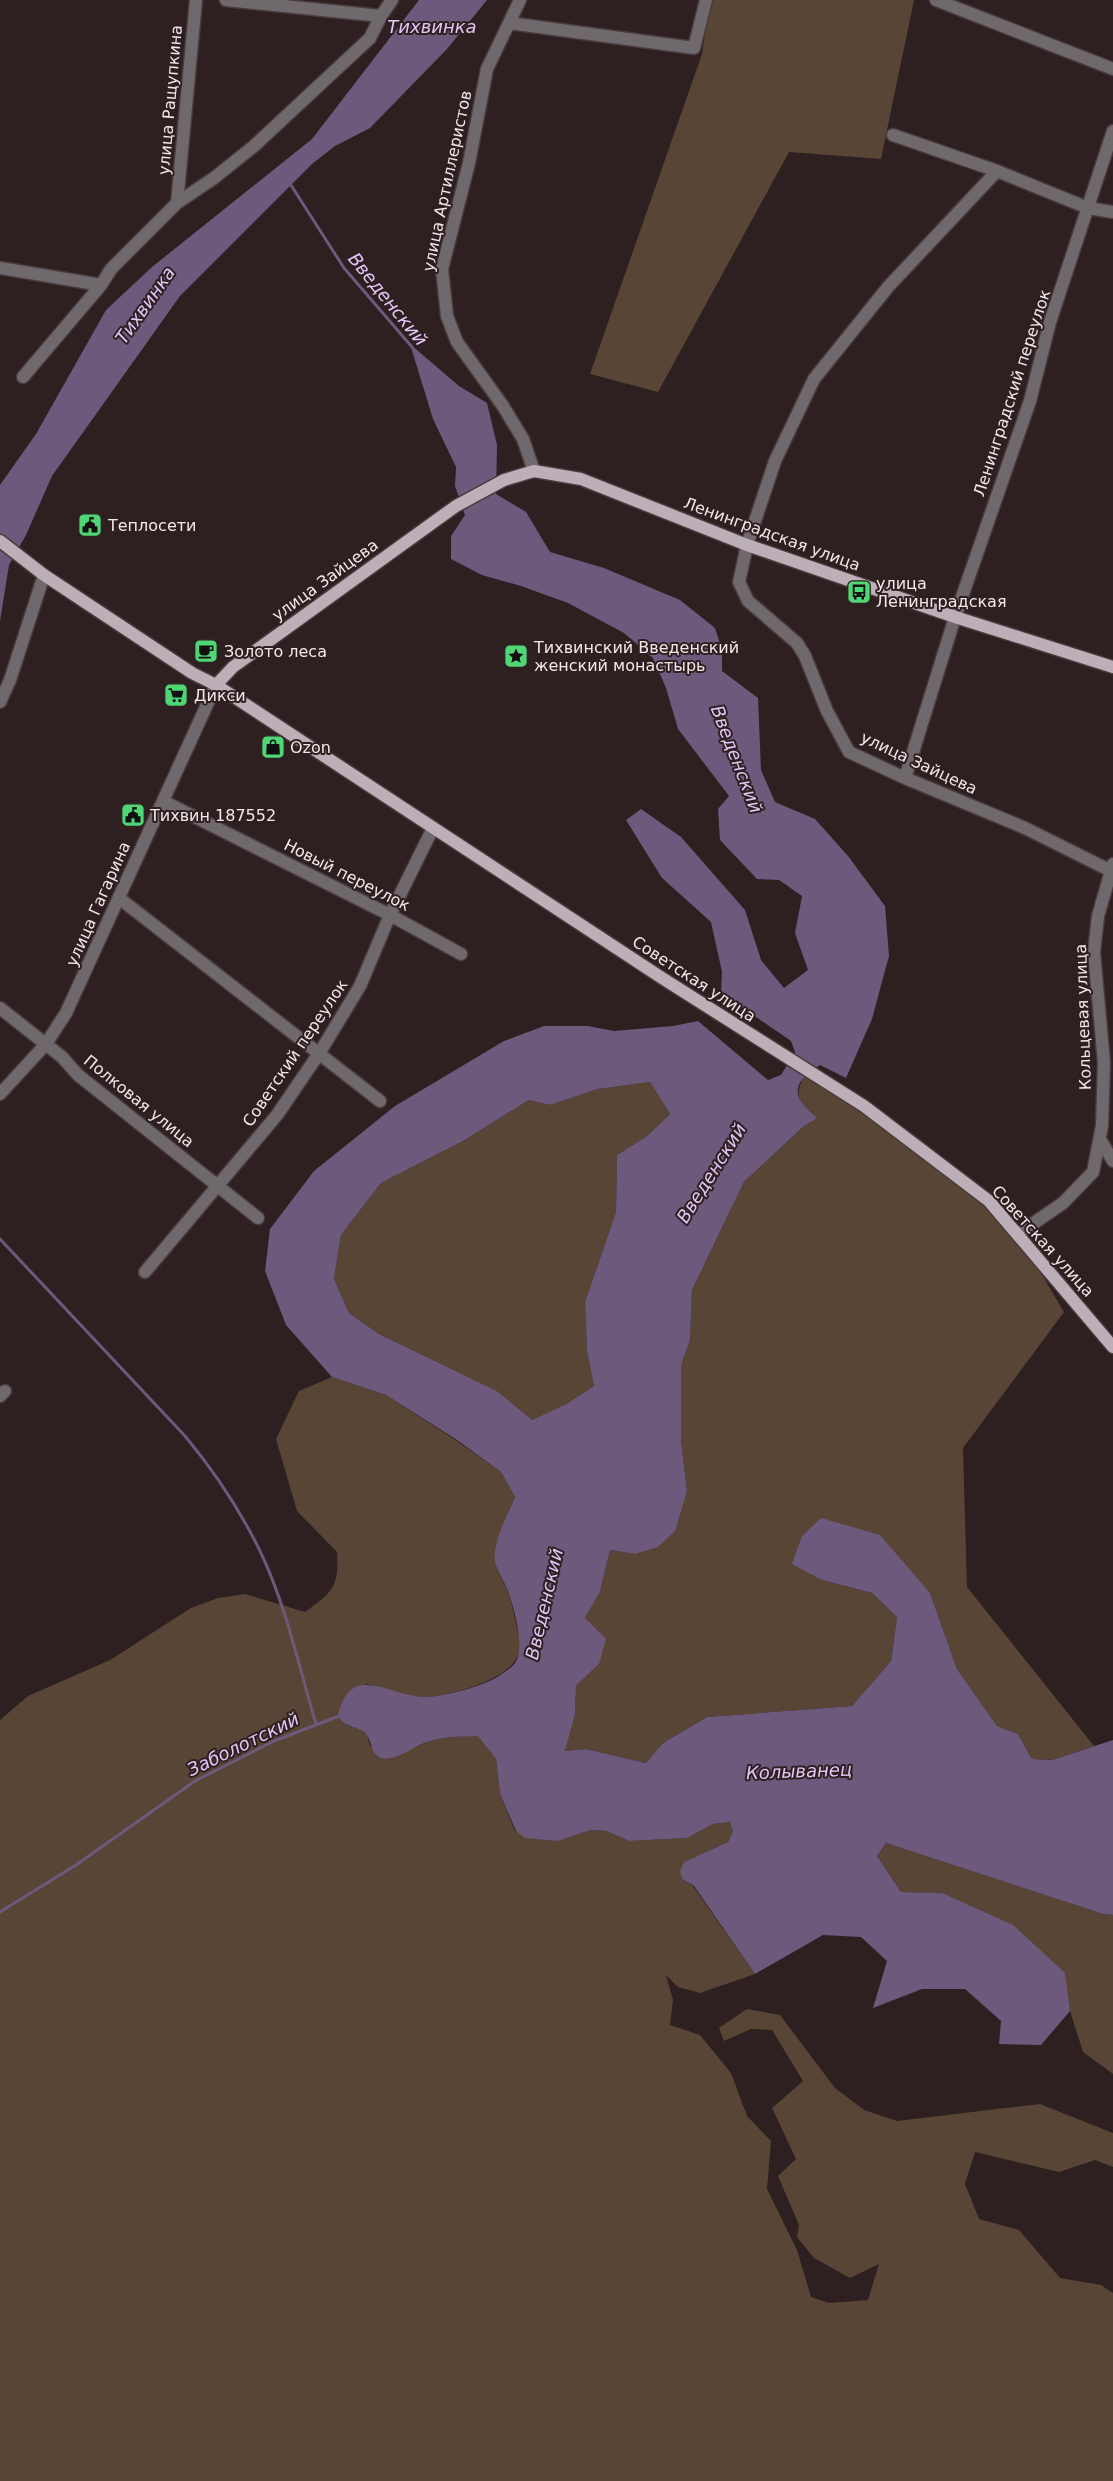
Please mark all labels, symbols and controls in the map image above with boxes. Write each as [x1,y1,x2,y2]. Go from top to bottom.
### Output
water label: Тихвинка [387,16,477,37]
street label: улица Ращупкина [154,24,186,176]
street label: улица Артиллеристов [418,89,476,273]
water label: Введенский [344,248,432,350]
water label: Тихвинка [111,262,179,348]
street label: Ленинградский переулок [970,287,1055,499]
street label: Ленинградская улица [681,493,863,575]
public building icon: Теплосети [77,512,103,538]
place label: Теплосети [107,516,196,535]
street label: улица Зайцева [268,535,382,625]
place label: улица Ленинградская [876,574,1007,611]
bus stop icon: улица Ленинградская [846,579,872,605]
cafe icon: Золото леса [193,638,219,664]
place label: Тихвинский Введенский женский монастырь [533,638,739,675]
place label: Золото леса [224,642,327,661]
place icon: Тихвинский Введенский женский монастырь [503,643,529,669]
supermarket icon: Дикси [163,682,189,708]
place label: Дикси [194,686,246,705]
water label: Введенский [707,702,767,816]
street label: улица Зайцева [858,728,980,798]
shop icon: Ozon [260,734,286,760]
place label: Ozon [290,738,331,757]
public building icon: Тихвин 187552 [120,802,146,828]
place label: Тихвин 187552 [149,806,276,825]
street label: Новый переулок [281,835,413,915]
street label: улица Гагарина [62,839,134,969]
street label: Советская улица [629,932,759,1026]
street label: Кольцевая улица [1071,944,1095,1090]
street label: Советский переулок [239,976,352,1130]
street label: Полковая улица [80,1051,198,1151]
water label: Введенский [672,1119,750,1227]
street label: Советская улица [988,1181,1098,1301]
water label: Введенский [521,1546,567,1662]
water label: Заболотский [184,1708,303,1780]
water label: Колыванец [746,1759,852,1783]

